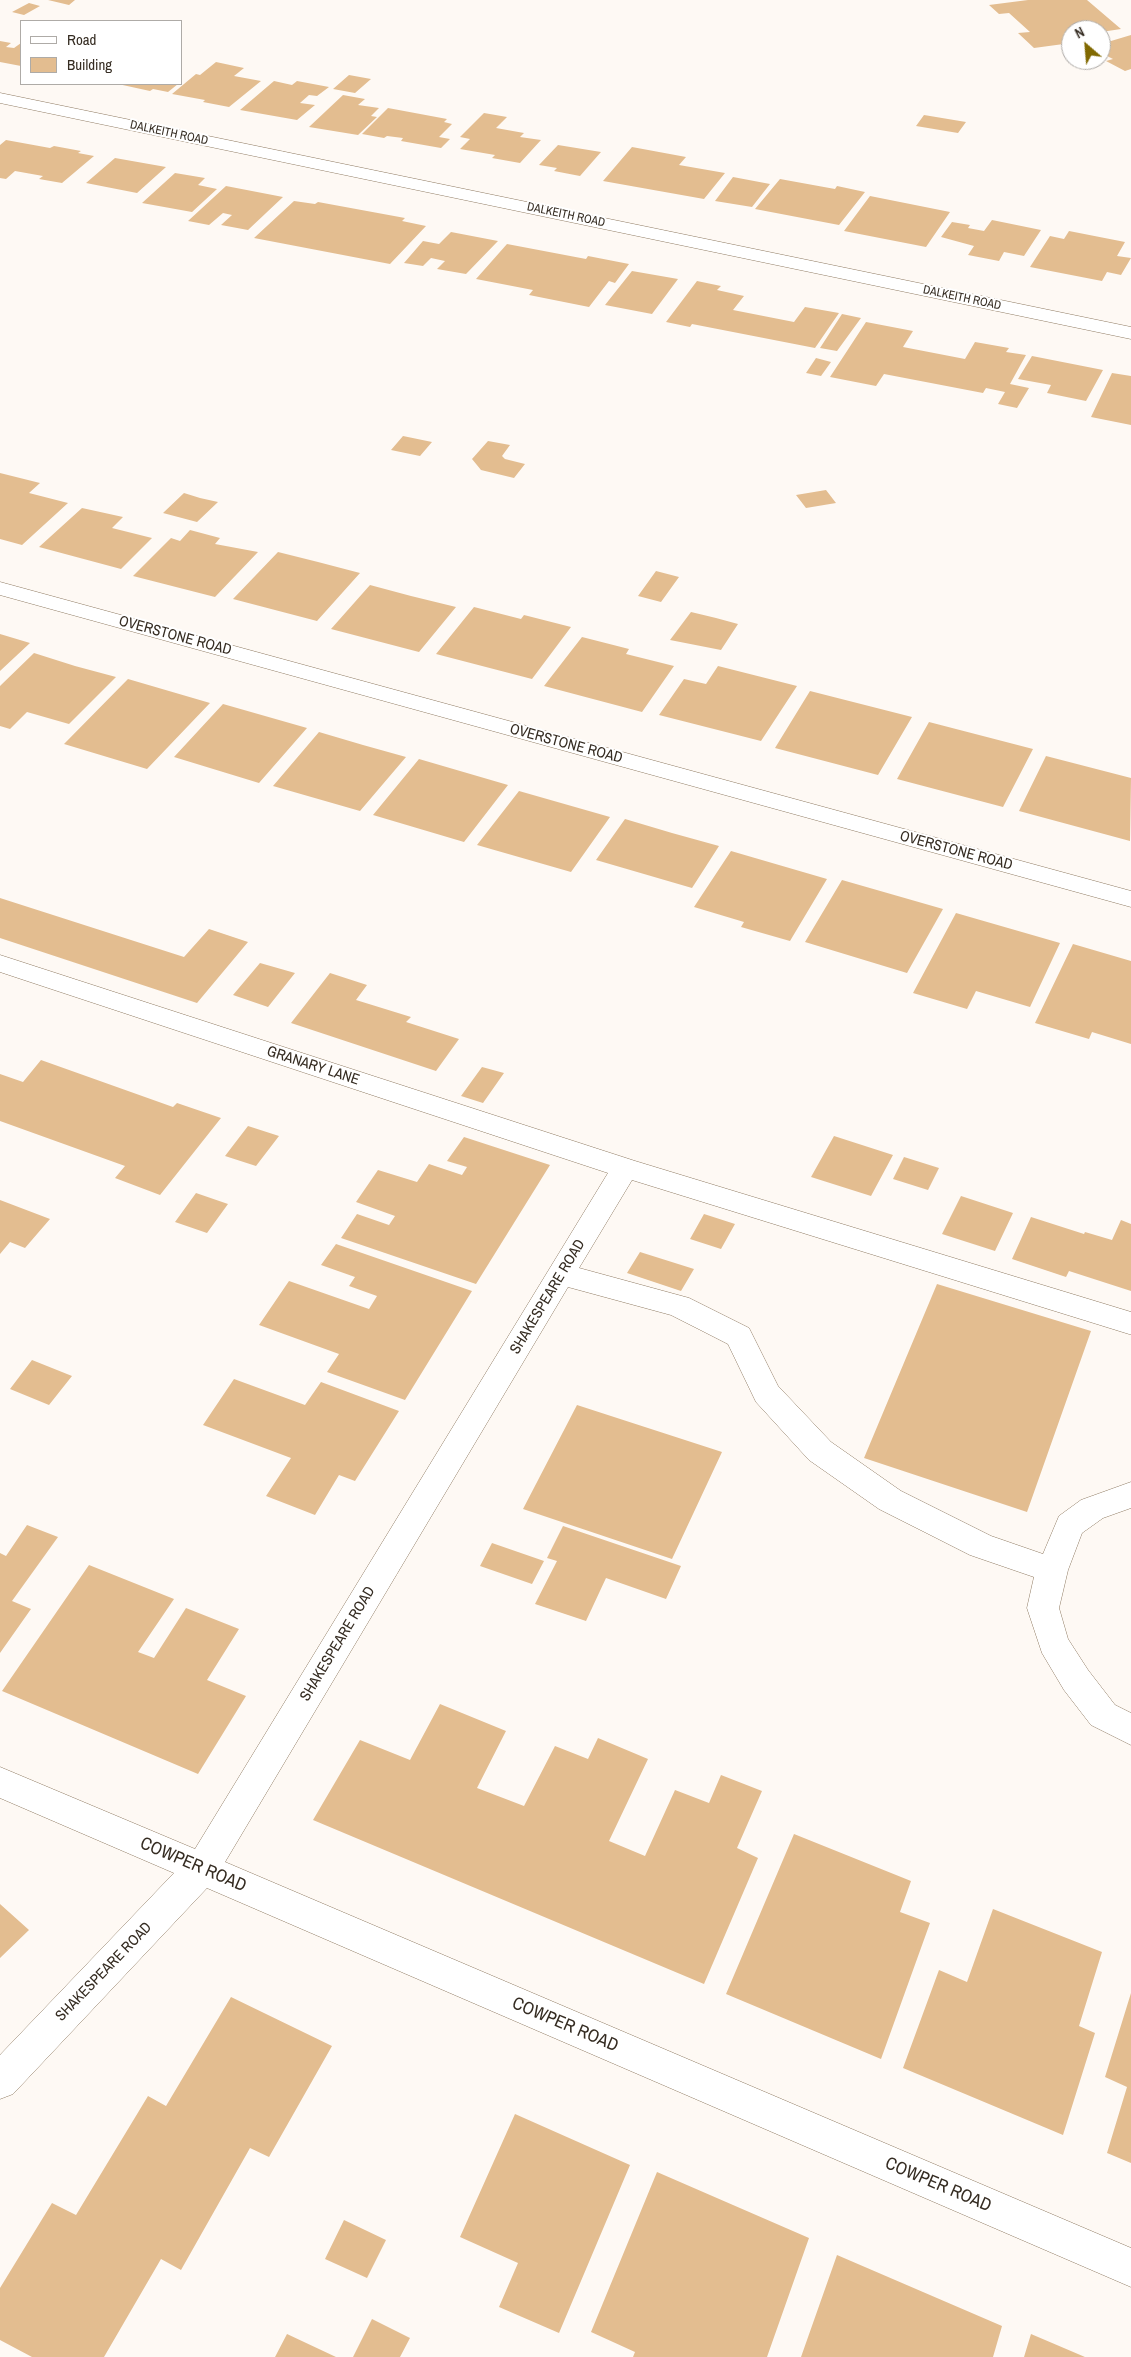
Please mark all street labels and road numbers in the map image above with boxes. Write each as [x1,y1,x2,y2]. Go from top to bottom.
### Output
street label: DALKEITH ROAD [129,118,209,148]
street label: DALKEITH ROAD [526,200,606,230]
street label: DALKEITH ROAD [922,283,1002,313]
street label: OVERSTONE ROAD [117,612,233,660]
street label: OVERSTONE ROAD [508,720,624,768]
street label: OVERSTONE ROAD [898,827,1014,875]
street label: GRANARY LANE [264,1043,362,1089]
street label: SHAKESPEARE ROAD [507,1236,589,1358]
street label: SHAKESPEARE ROAD [297,1583,379,1705]
street label: COWPER ROAD [137,1833,249,1897]
street label: SHAKESPEARE ROAD [52,1919,156,2025]
street label: COWPER ROAD [509,1993,621,2057]
street label: COWPER ROAD [882,2153,994,2217]

